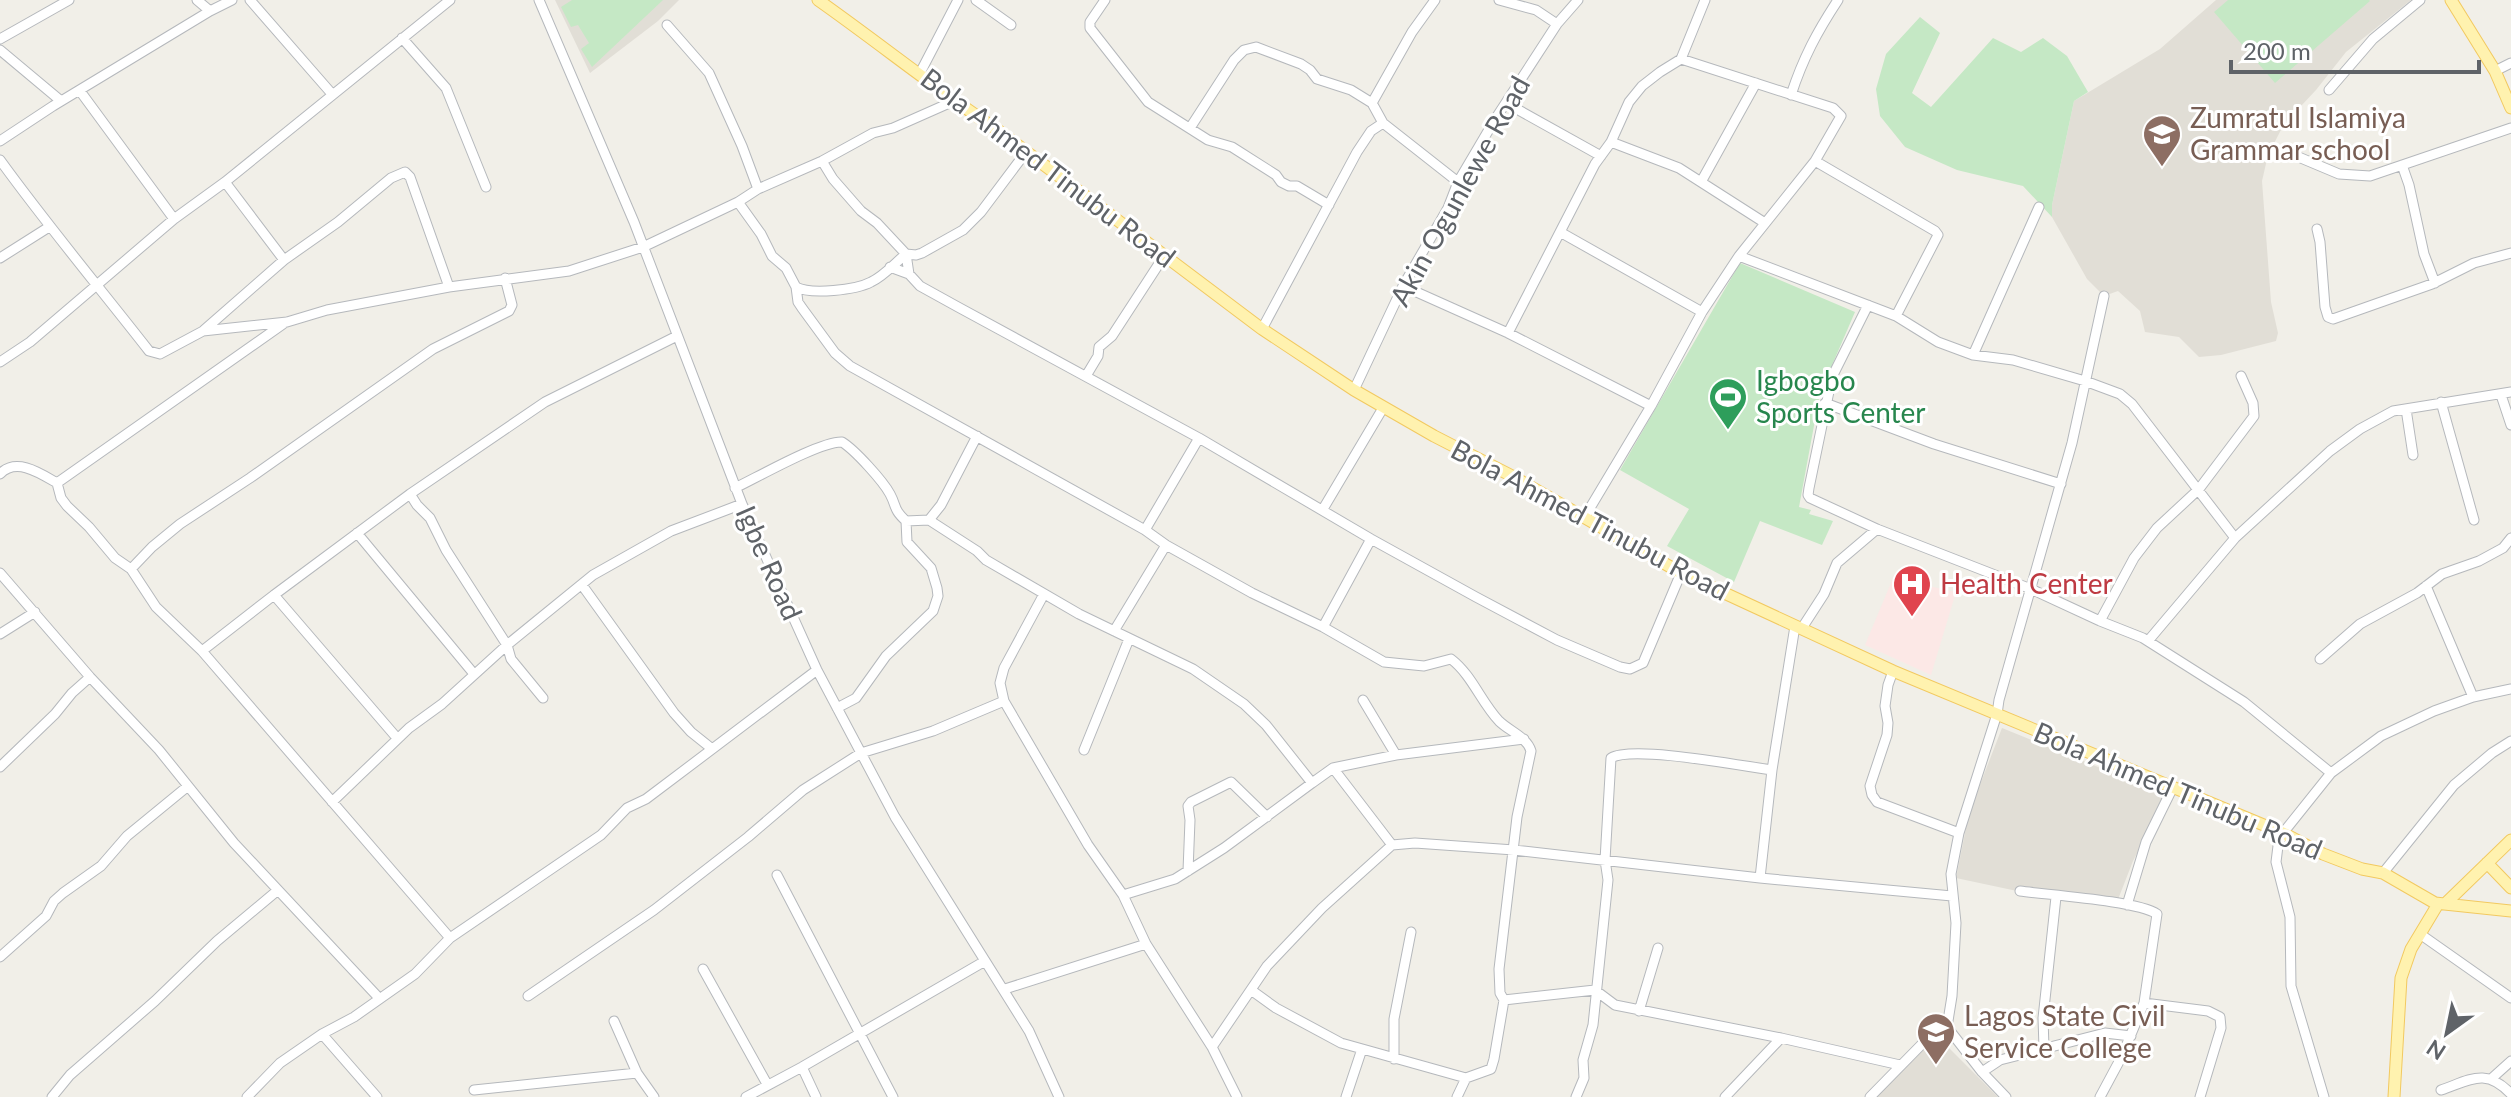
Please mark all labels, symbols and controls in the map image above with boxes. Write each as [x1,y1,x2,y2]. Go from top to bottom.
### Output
scale bar [2231,24,2479,74]
text: 200 m [2243,36,2311,65]
street label: Bola Ahmed Tinubu Road [915,60,1183,274]
street label: Akin Ogunlewe Road [1382,70,1536,311]
place label: Zumratul Islamiya Grammar school [2190,100,2406,166]
school or university icon: Zumratul Islamiya Grammar school [2141,113,2183,168]
place label: Igbogbo Sports Center [1756,363,1926,429]
sports icon: Igbogbo Sports Center [1707,376,1749,431]
street label: Bola Ahmed Tinubu Road [1446,431,1735,607]
street label: Igbe Road [730,500,810,625]
hospital icon: Health Center [1891,563,1933,618]
place label: Health Center [1940,566,2113,600]
street label: Bola Ahmed Tinubu Road [2029,714,2328,866]
north arrow [2407,993,2487,1073]
place label: Lagos State Civil Service College [1964,998,2165,1064]
school or university icon: Lagos State Civil Service College [1915,1011,1957,1066]
text: N [2421,1034,2450,1066]

